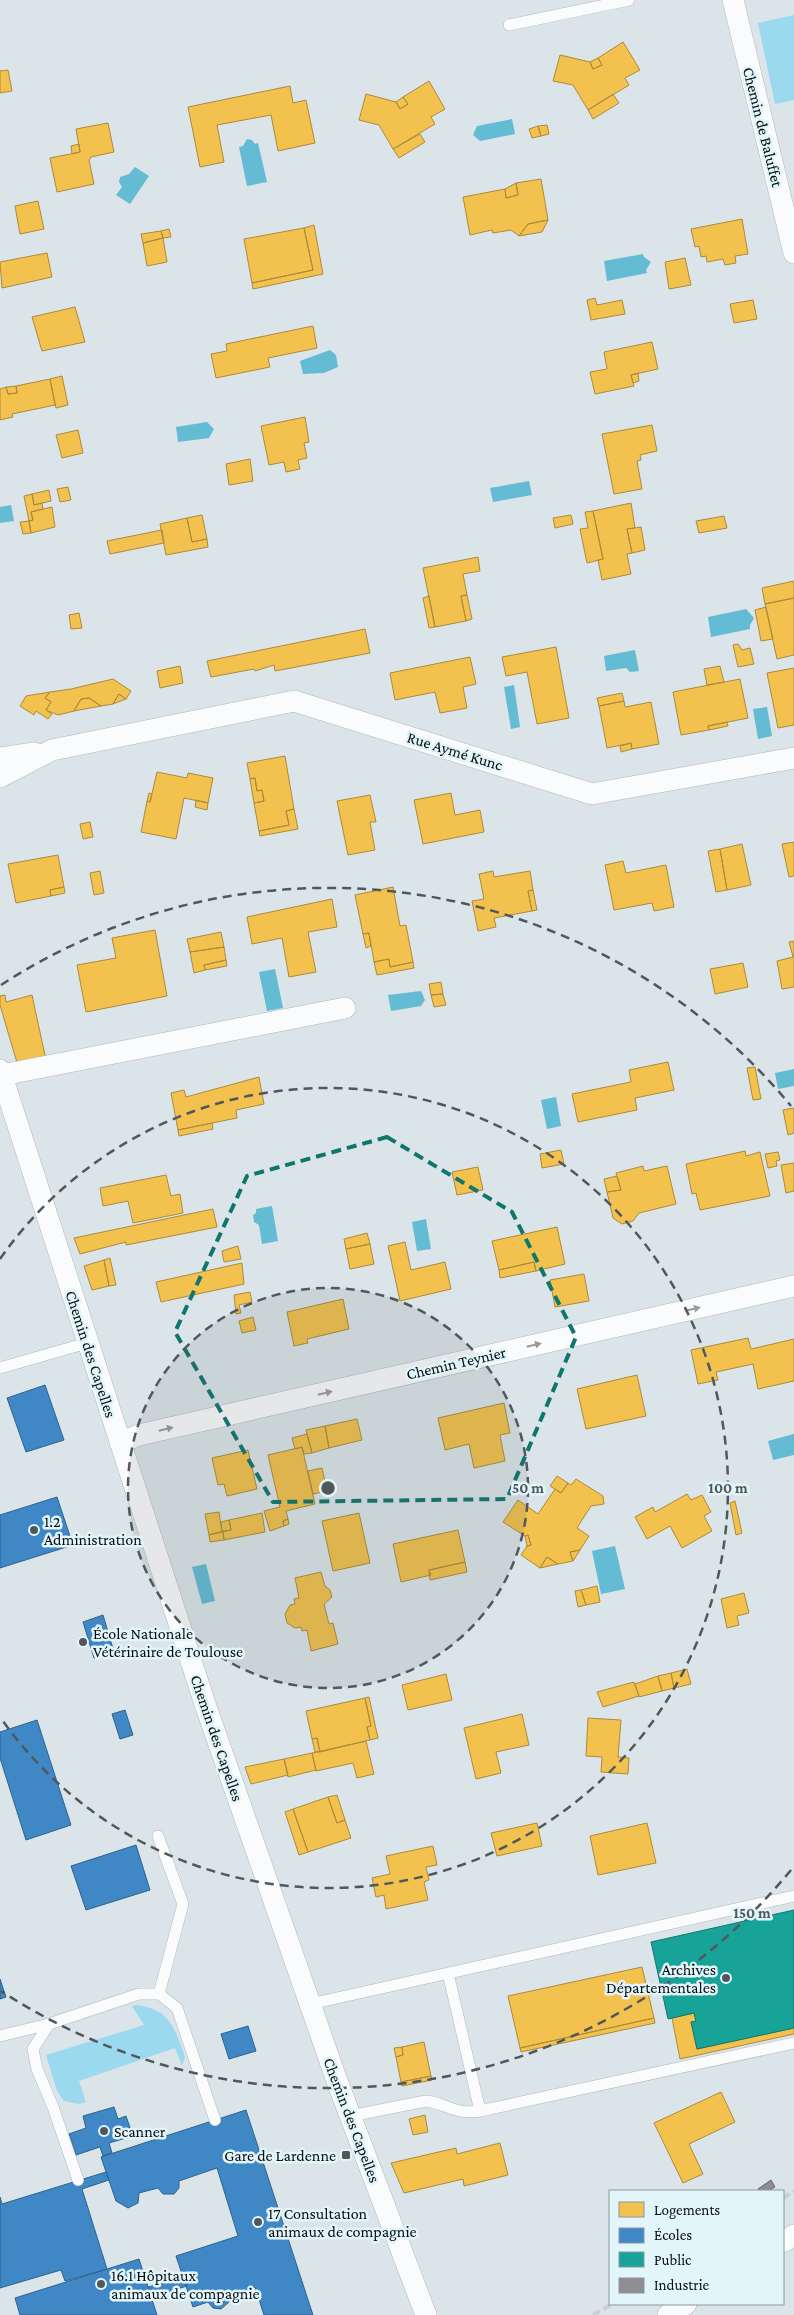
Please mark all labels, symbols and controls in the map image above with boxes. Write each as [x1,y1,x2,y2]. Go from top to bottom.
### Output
street label: Chemin de Baluffet [740,65,786,189]
street label: Rue Aymé Kunc [405,728,505,775]
street label: Chemin des Capelles [62,1288,120,1420]
one-way arrow [685,1305,700,1313]
one-way arrow [527,1341,542,1349]
street label: Chemin Teynier [405,1343,508,1384]
one-way arrow [317,1389,332,1397]
one-way arrow [159,1425,174,1433]
centre of rings [319,1479,337,1497]
text: 50 m [512,1480,544,1496]
text: 100 m [708,1480,748,1496]
place label: 1.2 Administration [44,1513,142,1548]
marker: 1.2 Administration [28,1524,40,1536]
place label: École Nationale Vétérinaire de Toulouse [93,1625,243,1660]
marker: École Nationale Vétérinaire de Toulouse [77,1636,89,1648]
street label: Chemin des Capelles [186,1673,247,1804]
text: 150 m [733,1905,771,1921]
place label: Archives Départementales [606,1961,716,1997]
marker: Archives Départementales [720,1972,732,1984]
street label: Chemin des Capelles [319,2055,384,2185]
place label: Scanner [114,2123,166,2140]
marker: Scanner [98,2125,110,2137]
place label: Gare de Lardenne [224,2147,336,2164]
marker: Gare de Lardenne [340,2149,352,2161]
legend [609,2190,784,2305]
text: Logements [654,2202,720,2219]
place label: 17 Consultation animaux de compagnie [268,2205,417,2241]
marker: 17 Consultation animaux de compagnie [252,2216,264,2228]
text: Écoles [654,2227,692,2243]
text: Public [654,2252,692,2268]
place label: 16.1 Hôpitaux animaux de compagnie [111,2267,260,2303]
text: Industrie [654,2277,710,2293]
marker: 16.1 Hôpitaux animaux de compagnie [95,2278,107,2290]

